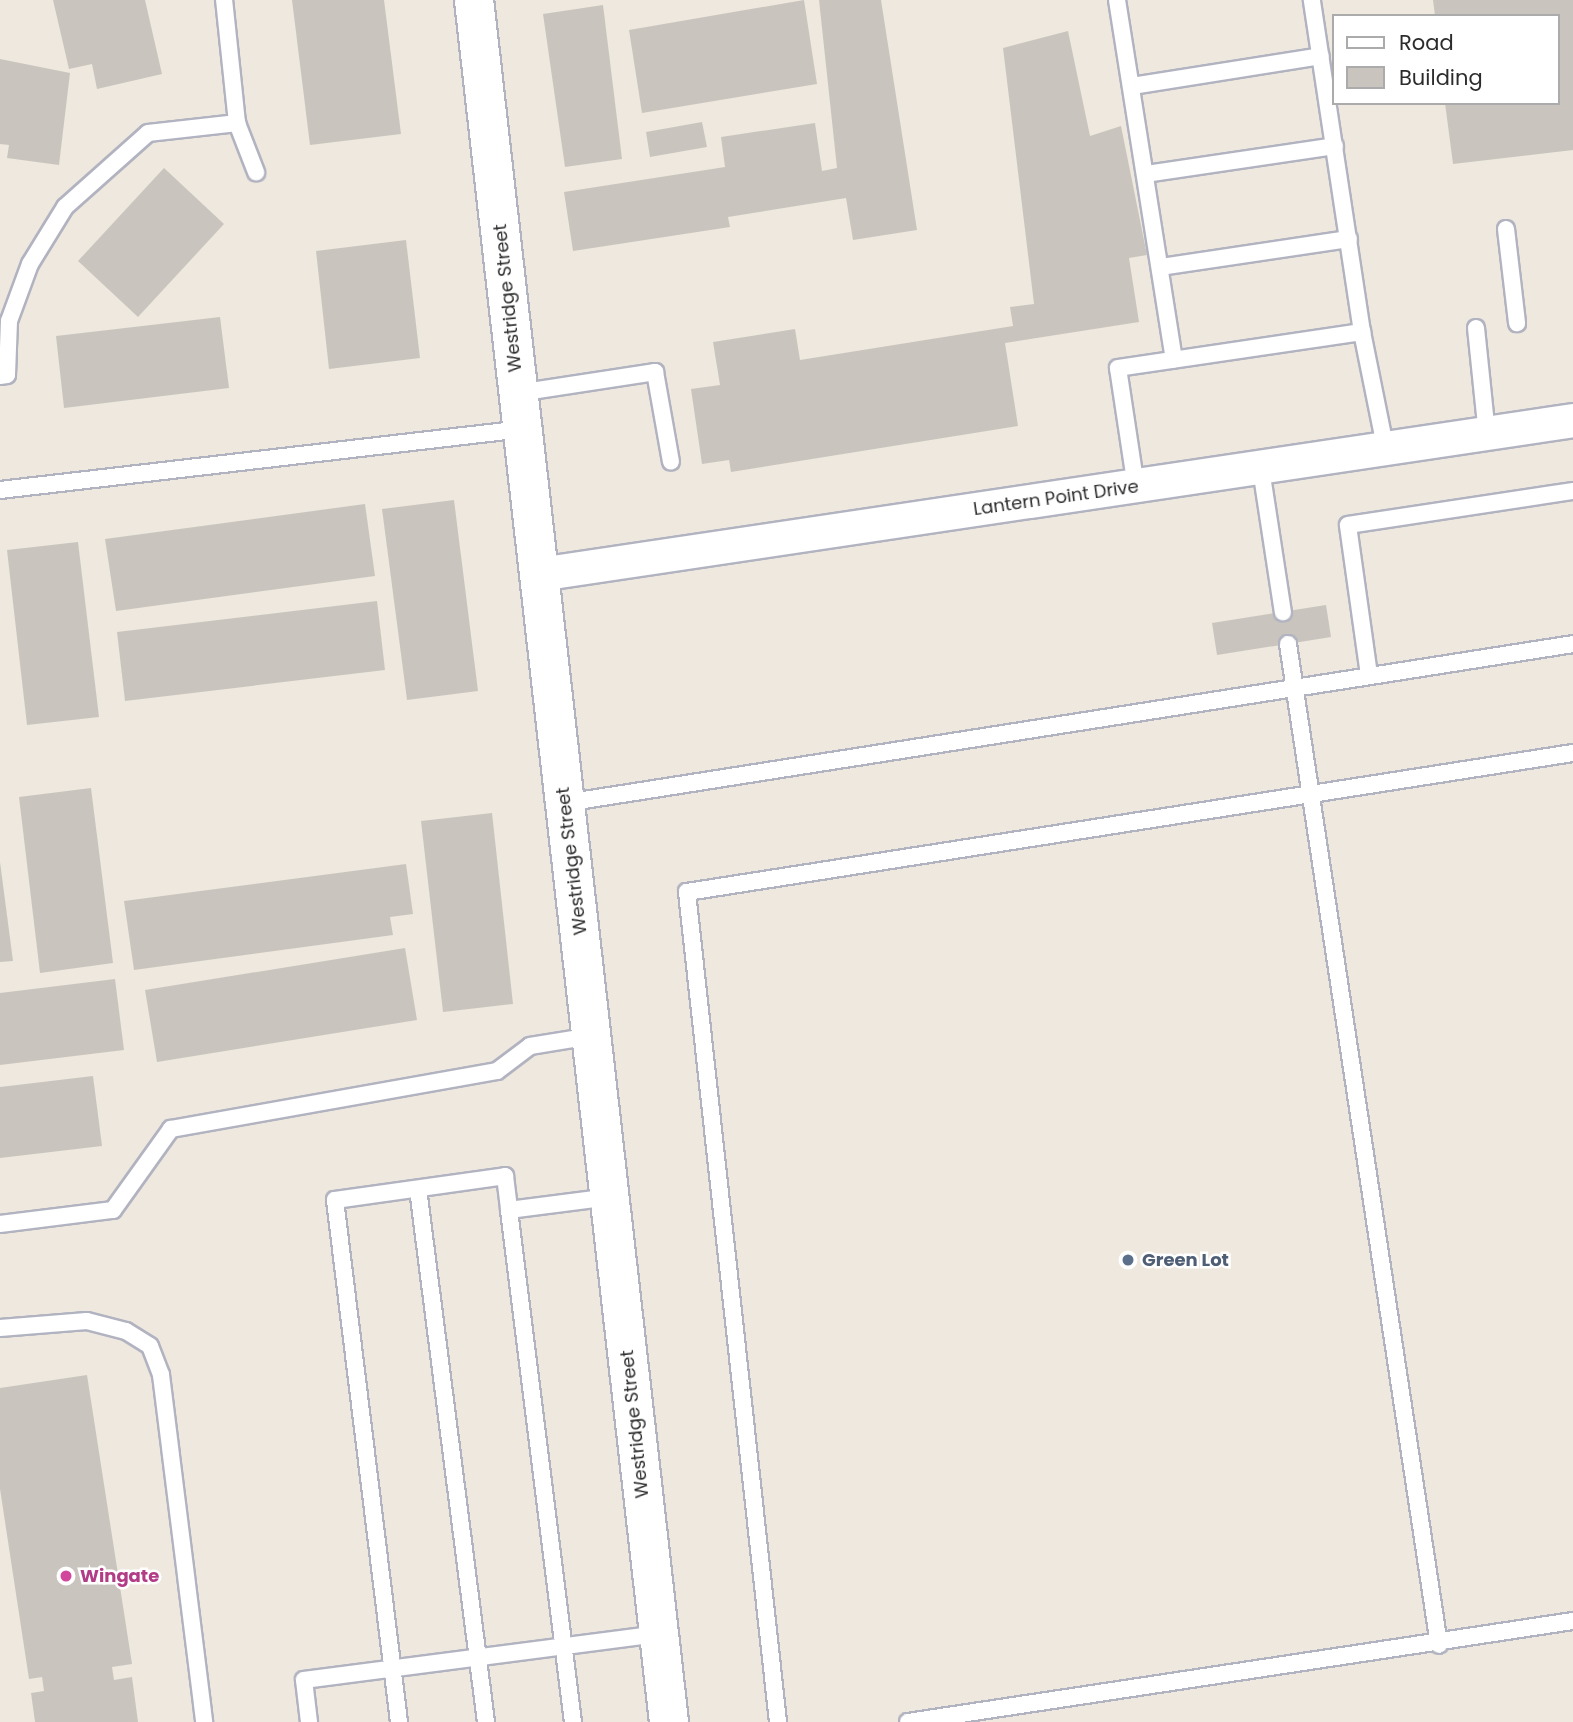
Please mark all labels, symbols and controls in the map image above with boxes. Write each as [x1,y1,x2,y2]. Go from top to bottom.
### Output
legend [1332,14,1559,105]
text: Road [1399,28,1454,57]
text: Building [1399,63,1483,92]
street label: Westridge Street [489,223,527,373]
street label: Lantern Point Drive [972,476,1140,520]
street label: Westridge Street [552,786,592,936]
place label: Green Lot [1142,1249,1229,1271]
marker: Green Lot [1120,1252,1136,1268]
street label: Westridge Street [616,1349,654,1499]
place label: Wingate [80,1565,159,1587]
marker: Wingate [58,1568,74,1584]

